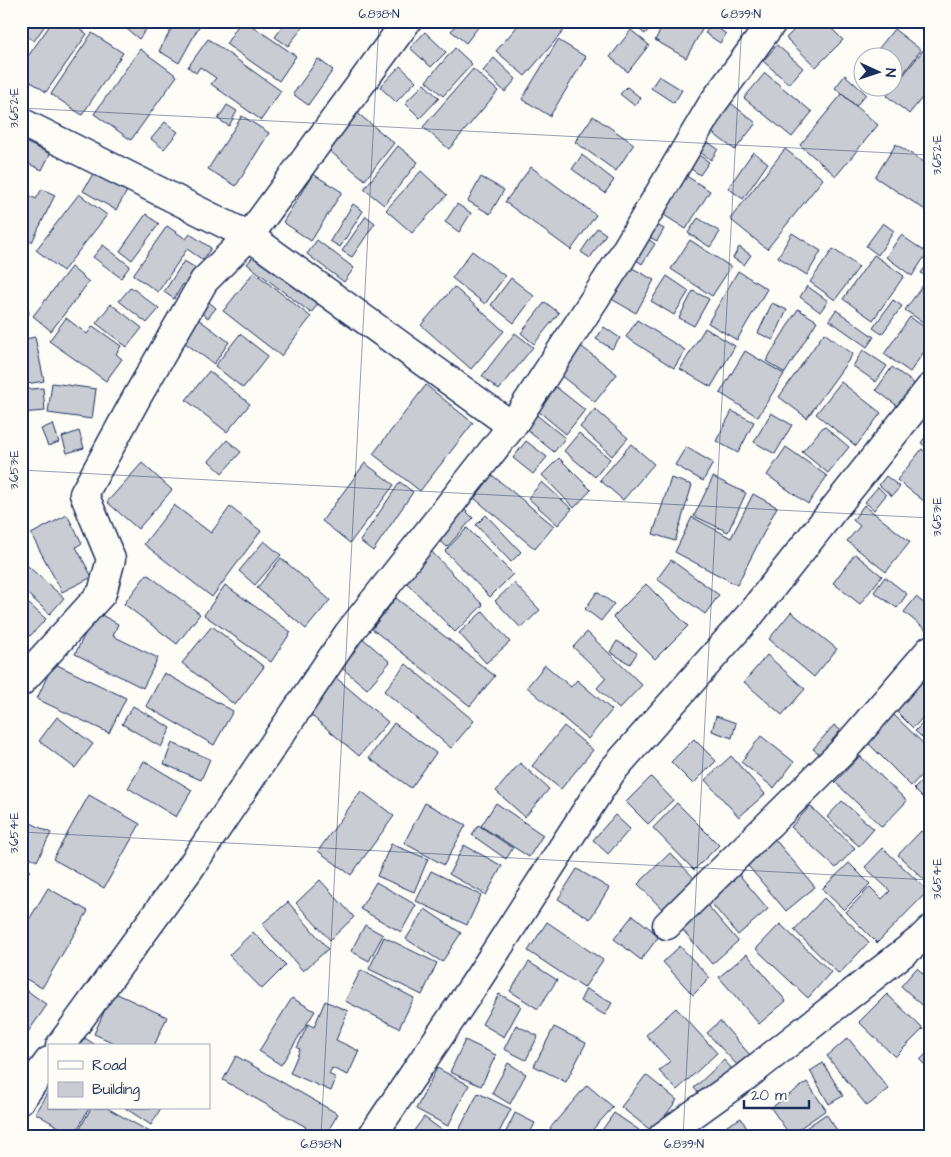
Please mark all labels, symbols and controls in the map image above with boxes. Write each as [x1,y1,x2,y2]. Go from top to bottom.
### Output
text: 6.838°N [358,6,400,23]
text: 6.839°N [721,6,762,23]
north arrow [854,48,904,98]
text: N [880,68,900,78]
text: 3.652°E [6,88,23,128]
text: 3.652°E [929,135,946,175]
text: 3.653°E [6,450,23,490]
text: 3.653°E [929,497,946,537]
text: 3.654°E [6,812,23,854]
text: 3.654°E [929,858,946,900]
legend [48,1044,210,1110]
text: Road [92,1055,127,1076]
scale bar [744,1077,808,1109]
text: Building [92,1079,140,1101]
text: 20 m [751,1085,787,1106]
text: 6.838°N [300,1136,342,1153]
text: 6.839°N [664,1136,705,1153]

